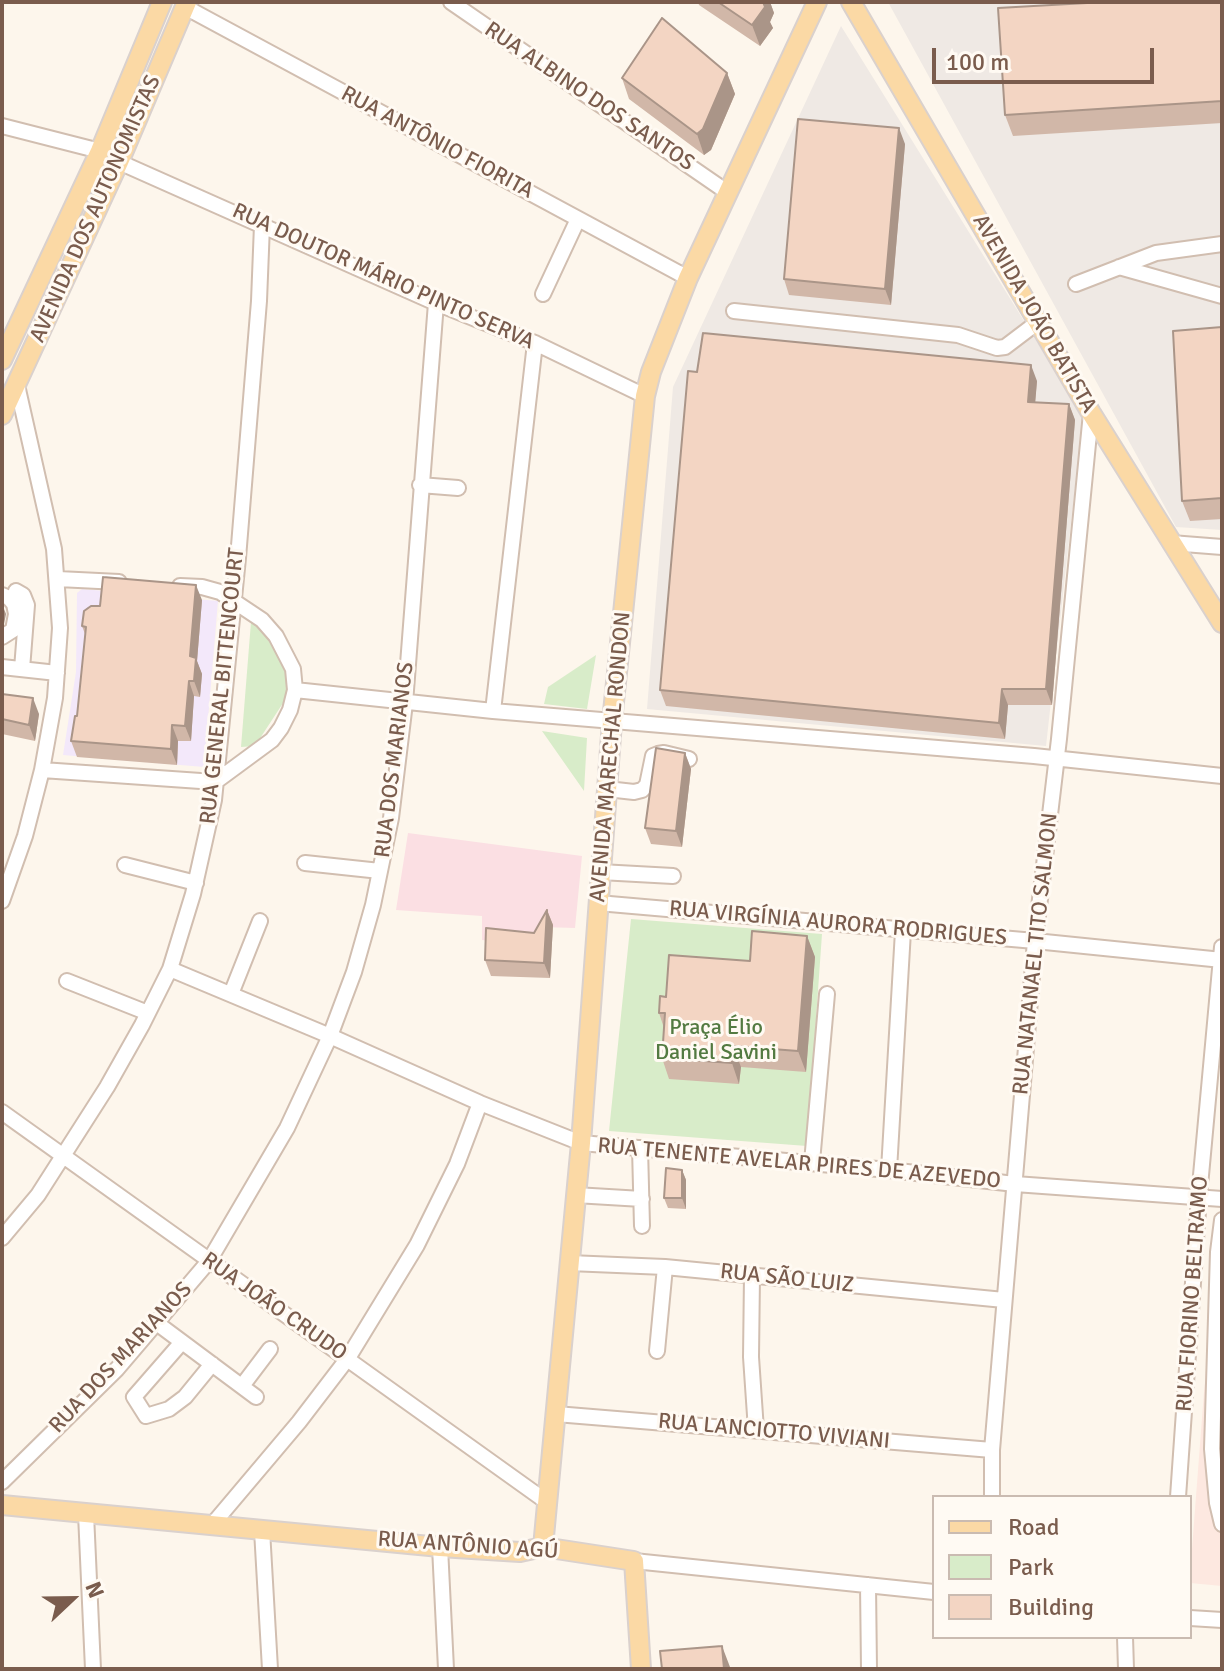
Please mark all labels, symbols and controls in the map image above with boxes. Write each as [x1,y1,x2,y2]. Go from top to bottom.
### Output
street label: RUA ALBINO DOS SANTOS [479,17,699,177]
scale bar [936,32,1158,82]
text: 100 m [946,47,1009,77]
street label: AVENIDA DOS AUTONOMISTAS [25,71,167,347]
street label: RUA ANTÔNIO FIORITA [336,81,538,205]
street label: RUA DOUTOR MÁRIO PINTO SERVA [228,198,538,356]
street label: AVENIDA JOÃO BATISTA [966,210,1102,418]
street label: RUA GENERAL BITTENCOURT [195,546,251,826]
street label: AVENIDA MARECHAL RONDON [585,611,637,903]
street label: RUA DOS MARIANOS [370,660,420,860]
street label: RUA NATANAEL TITO SALMON [1008,812,1064,1096]
street label: RUA VIRGÍNIA AURORA RODRIGUES [668,896,1008,952]
park label: Praça Élio Daniel Savini [655,1015,777,1066]
street label: RUA TENENTE AVELAR PIRES DE AZEVEDO [596,1133,1002,1195]
street label: RUA FIORINO BELTRAMO [1172,1175,1214,1413]
street label: RUA JOÃO CRUDO [196,1247,352,1367]
street label: RUA SÃO LUIZ [719,1259,855,1299]
street label: RUA DOS MARIANOS [44,1277,198,1439]
street label: RUA LANCIOTTO VIVIANI [657,1409,891,1455]
legend [932,1495,1192,1639]
text: Road [1008,1512,1059,1542]
street label: RUA ANTÔNIO AGÚ [377,1527,559,1565]
text: Park [1008,1552,1054,1582]
north arrow [32,1559,112,1639]
text: N [79,1578,110,1602]
text: Building [1008,1592,1094,1622]

